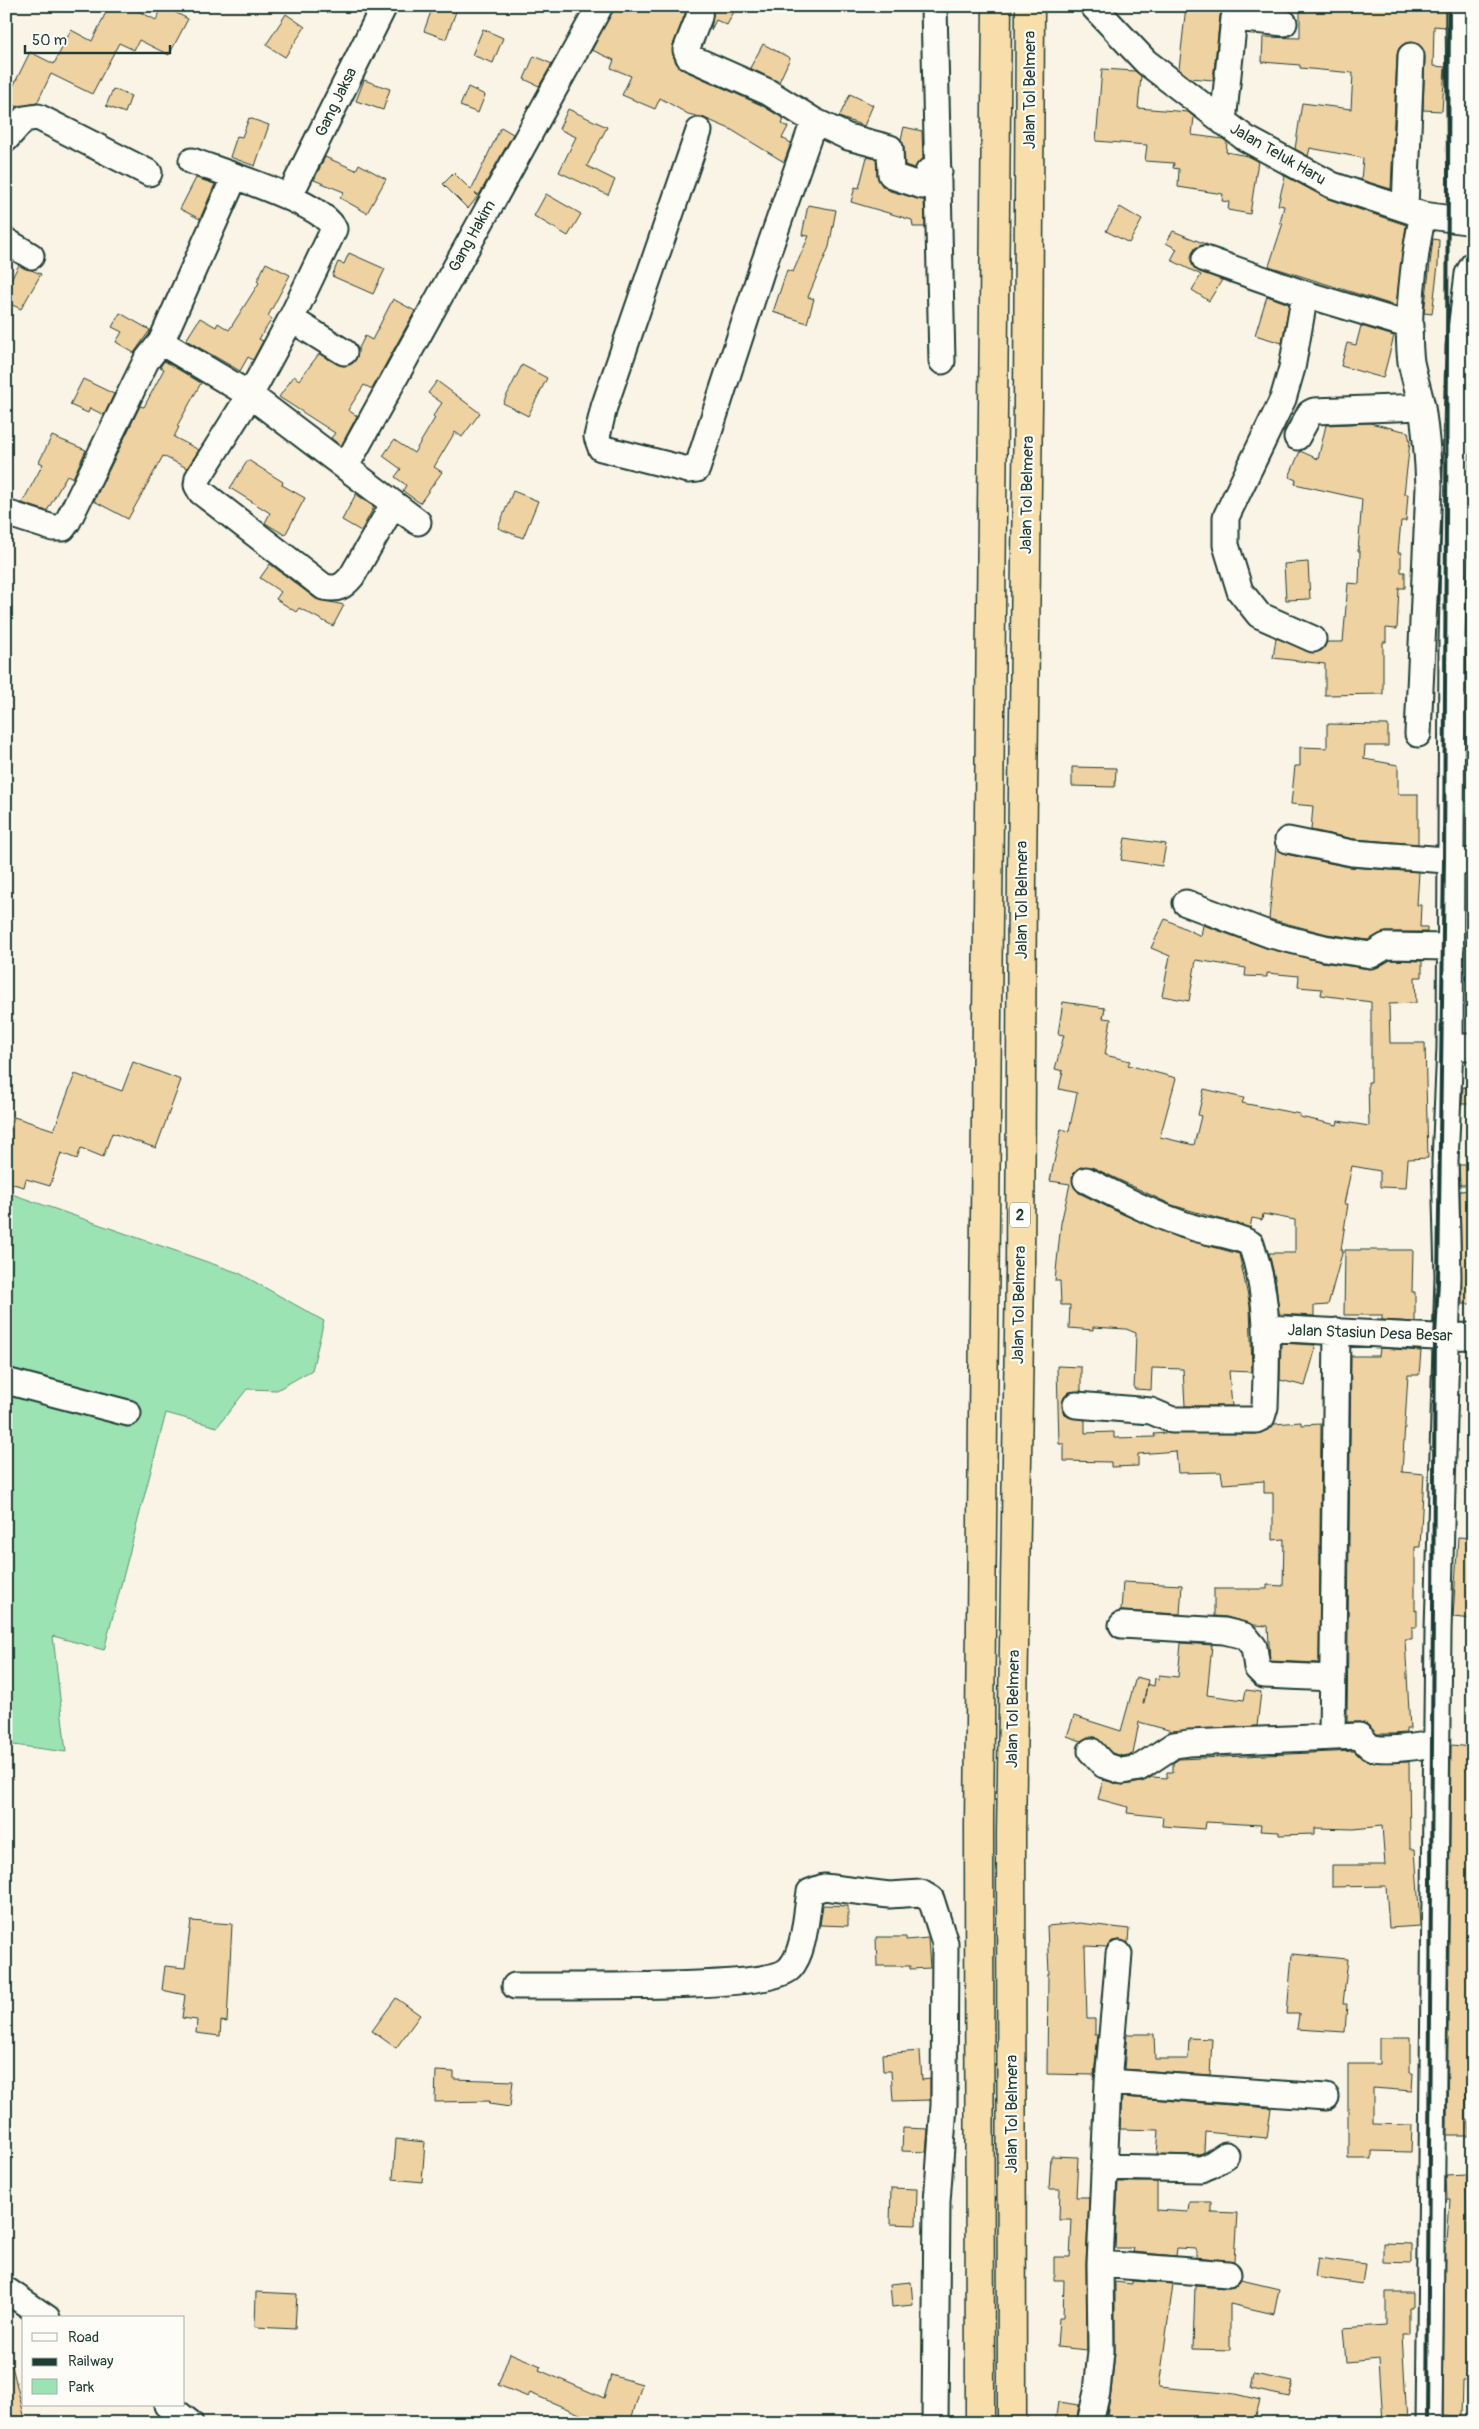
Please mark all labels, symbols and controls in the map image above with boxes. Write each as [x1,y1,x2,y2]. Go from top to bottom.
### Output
scale bar [25,22,170,54]
text: 50 m [32,31,67,50]
street label: Jalan Tol Belmera [1020,31,1040,149]
street label: Gang Jaksa [311,64,361,140]
street label: Jalan Teluk Haru [1226,118,1330,190]
street label: Gang Hakim [444,197,500,275]
street label: Jalan Tol Belmera [1016,436,1038,554]
street label: Jalan Tol Belmera [1012,841,1032,959]
road number: 2 [1010,1202,1030,1228]
street label: Jalan Tol Belmera [1008,1246,1030,1364]
street label: Jalan Stasiun Desa Besar [1287,1320,1453,1346]
street label: Jalan Tol Belmera [1002,1650,1024,1768]
street label: Jalan Tol Belmera [1002,2055,1022,2173]
legend [22,2316,185,2406]
text: Road [68,2328,99,2347]
text: Railway [68,2352,114,2371]
text: Park [68,2378,95,2397]

